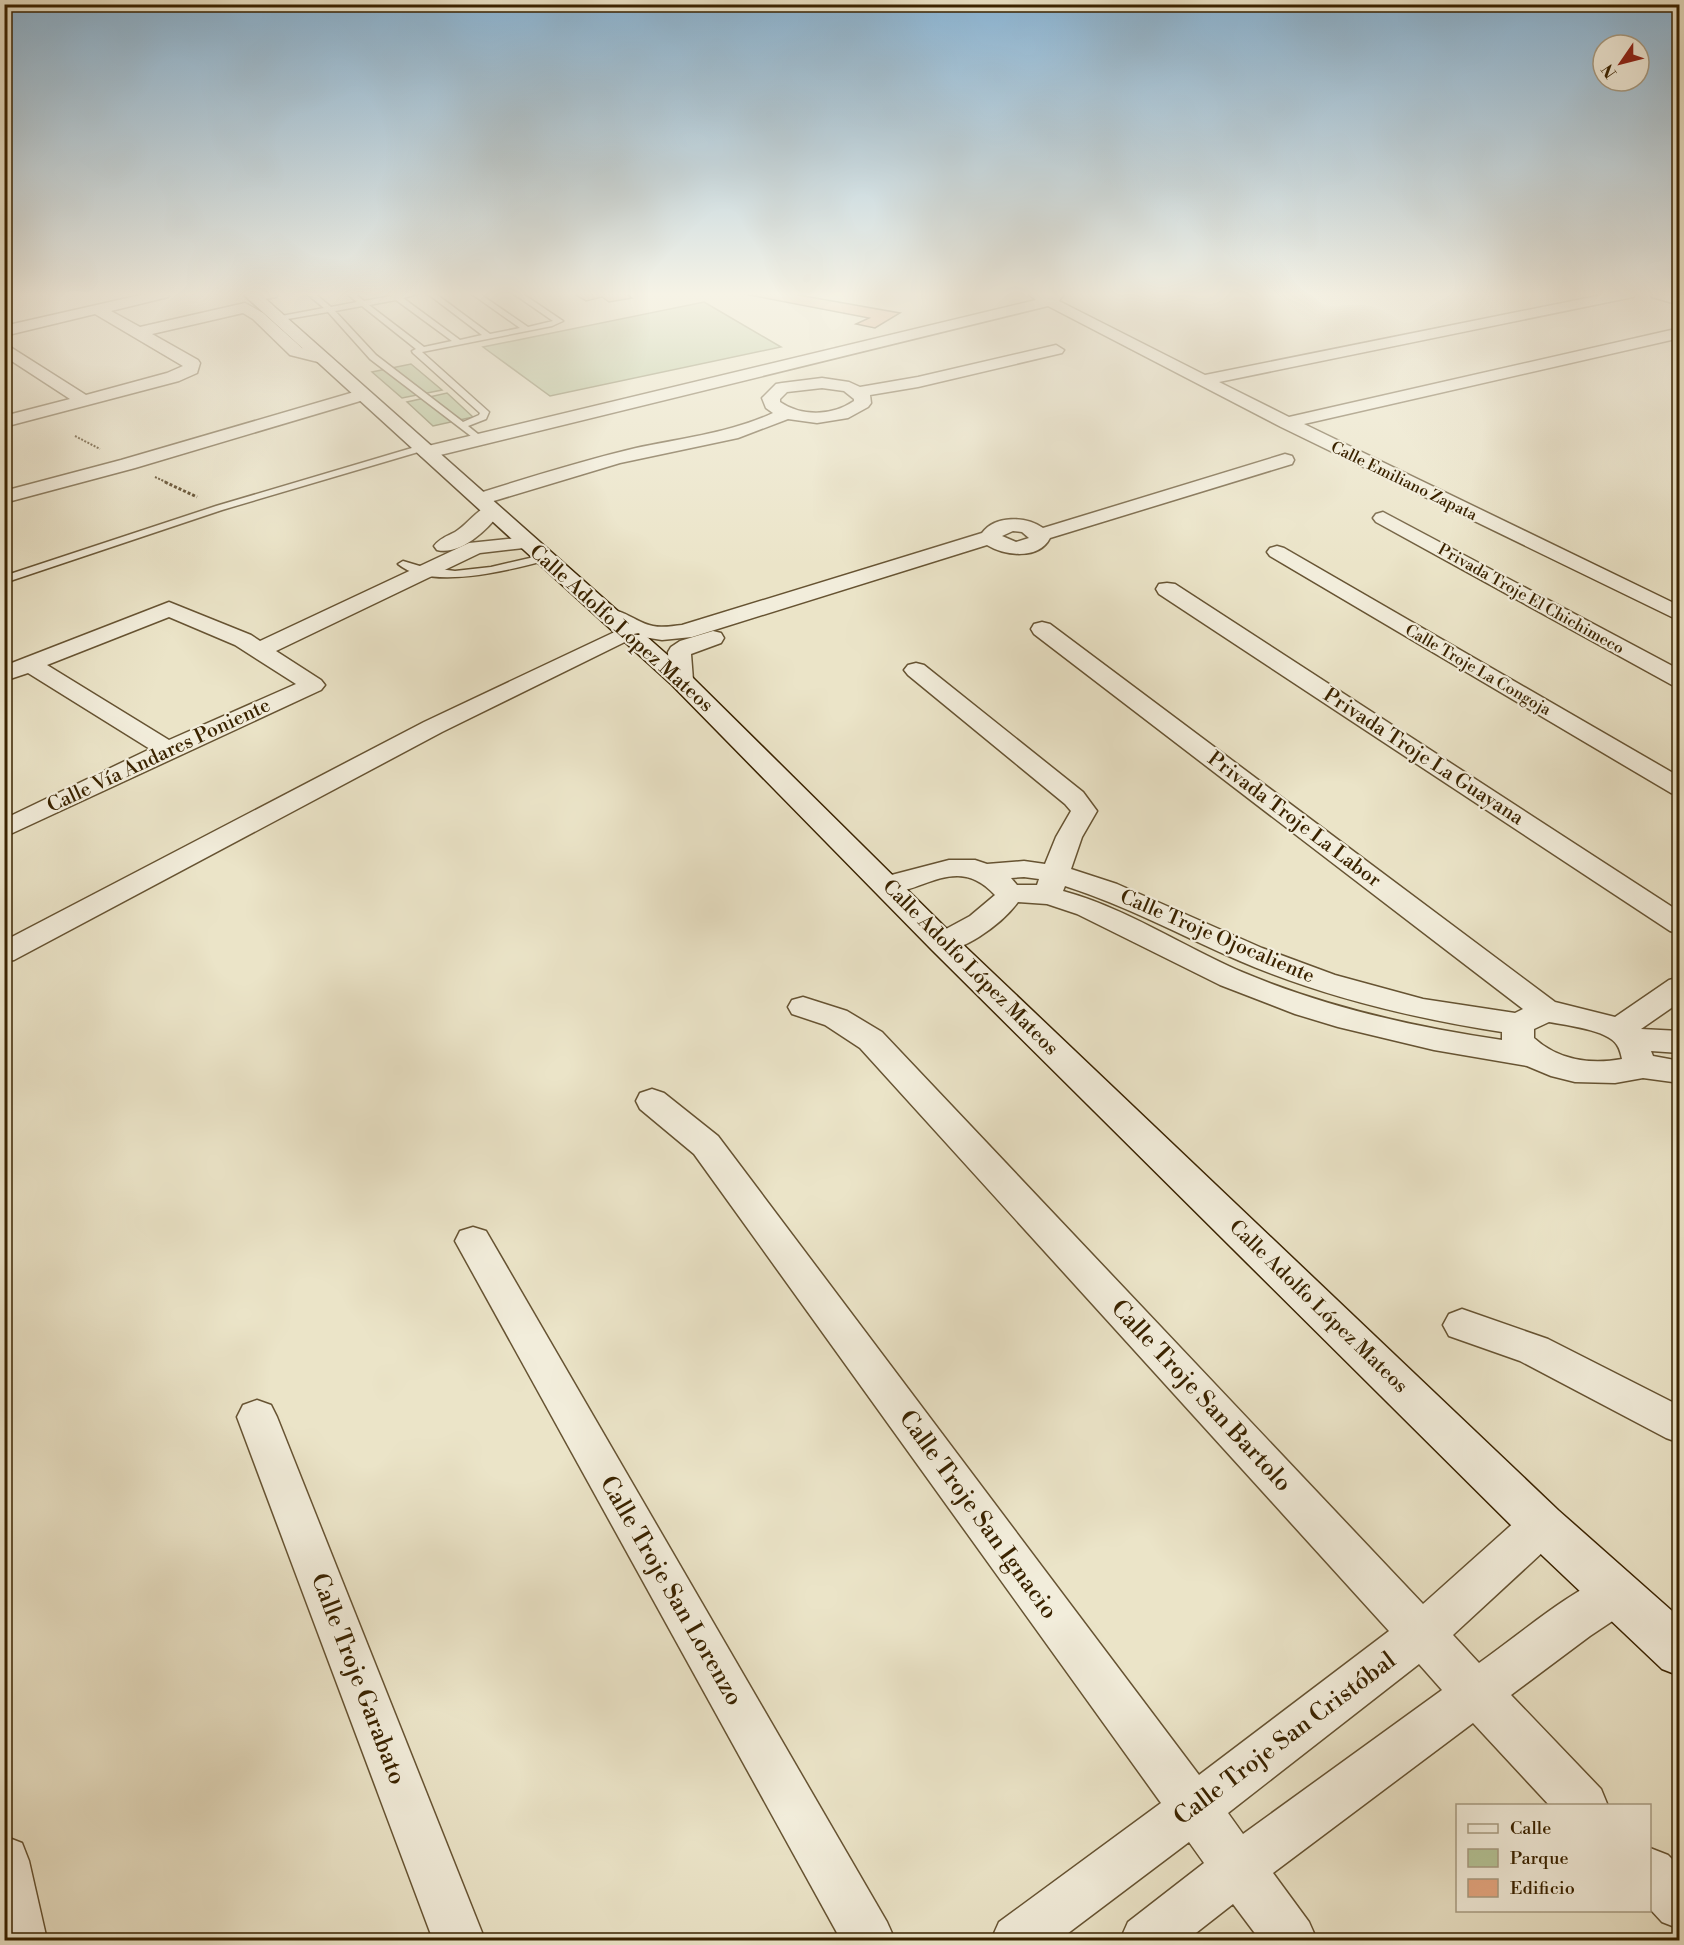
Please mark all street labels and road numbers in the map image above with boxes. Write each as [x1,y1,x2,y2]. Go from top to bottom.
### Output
street label: Calle Emiliano Zapata [1328,437,1481,525]
street label: Privada Troje El Chichimeco [1434,539,1628,659]
street label: Calle Adolfo López Mateos [524,540,718,718]
street label: Calle Troje La Congoja [1402,620,1555,720]
street label: Privada Troje La Guayana [1318,683,1529,832]
street label: Calle Vía Andares Poniente [43,693,275,819]
street label: Privada Troje La Labor [1202,747,1386,894]
street label: Calle Adolfo López Mateos [877,875,1063,1061]
street label: Calle Troje Ojocaliente [1116,885,1318,989]
street label: Calle Adolfo López Mateos [1223,1215,1413,1399]
street label: Calle Troje San Bartolo [1104,1294,1298,1498]
street label: Calle Troje San Ignacio [892,1405,1064,1625]
street label: Calle Troje San Lorenzo [593,1471,749,1711]
street label: Calle Troje Garabato [304,1569,412,1789]
street label: Calle Troje San Cristóbal [1168,1646,1402,1832]

